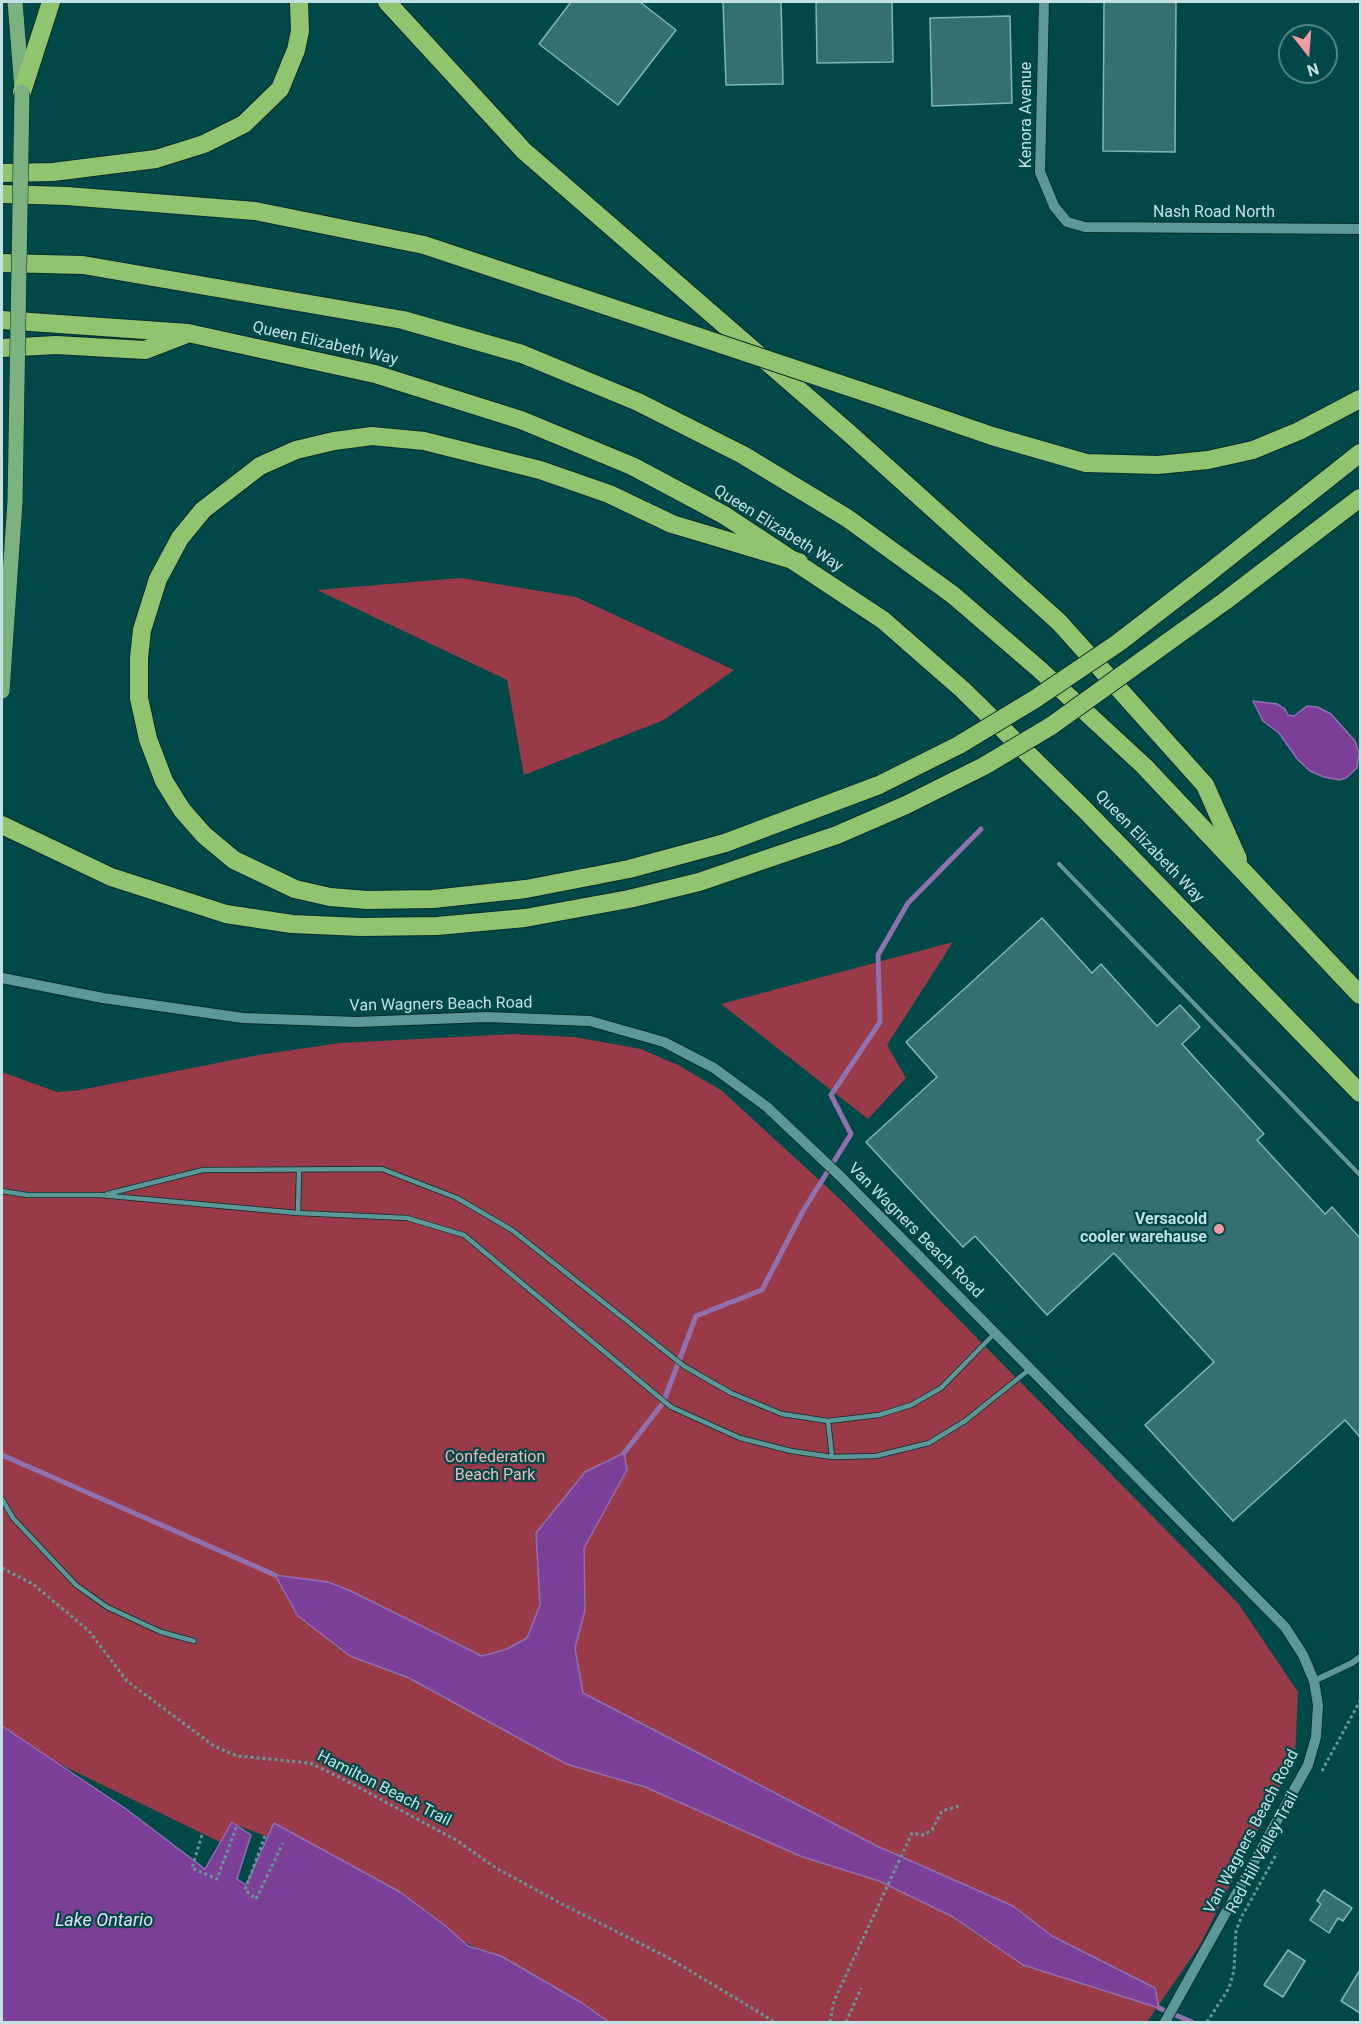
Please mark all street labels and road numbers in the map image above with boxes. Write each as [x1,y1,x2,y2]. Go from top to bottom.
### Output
street label: Kenora Avenue [1017,62,1037,168]
street label: Nash Road North [1153,203,1275,223]
street label: Queen Elizabeth Way [250,318,400,370]
street label: Queen Elizabeth Way [710,481,846,577]
street label: Queen Elizabeth Way [1090,787,1208,907]
street label: Van Wagners Beach Road [349,994,533,1016]
street label: Van Wagners Beach Road [844,1160,986,1302]
street label: Hamilton Beach Trail [314,1747,454,1831]
street label: Van Wagners Beach Road [1201,1747,1303,1917]
street label: Red Hill Valley Trail [1223,1789,1303,1917]

